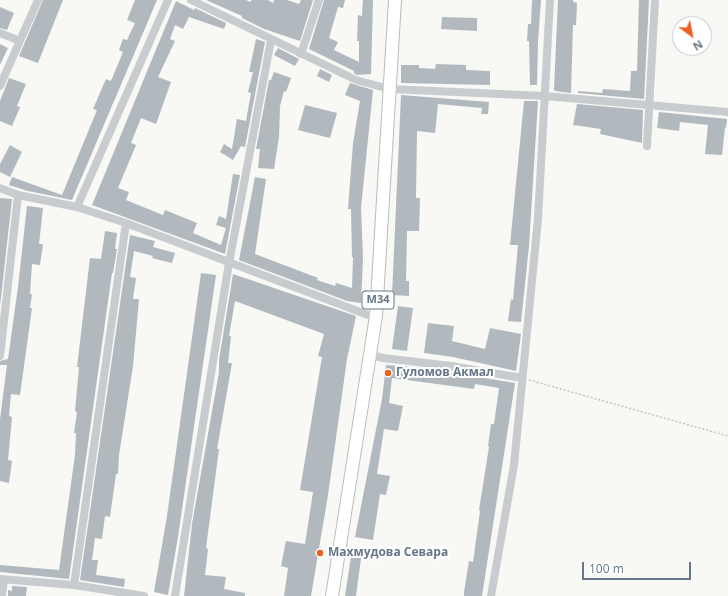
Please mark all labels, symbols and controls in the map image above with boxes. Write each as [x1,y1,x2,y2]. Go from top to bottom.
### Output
north arrow [672,16,712,56]
text: N [690,37,706,54]
road number: M34 [362,291,394,309]
place label: Гуломов Акмал [396,366,494,380]
marker: Гуломов Акмал [383,368,393,378]
place label: Махмудова Севара [328,546,448,560]
marker: Махмудова Севара [315,548,325,558]
scale bar [584,554,693,580]
text: 100 m [589,560,624,577]

